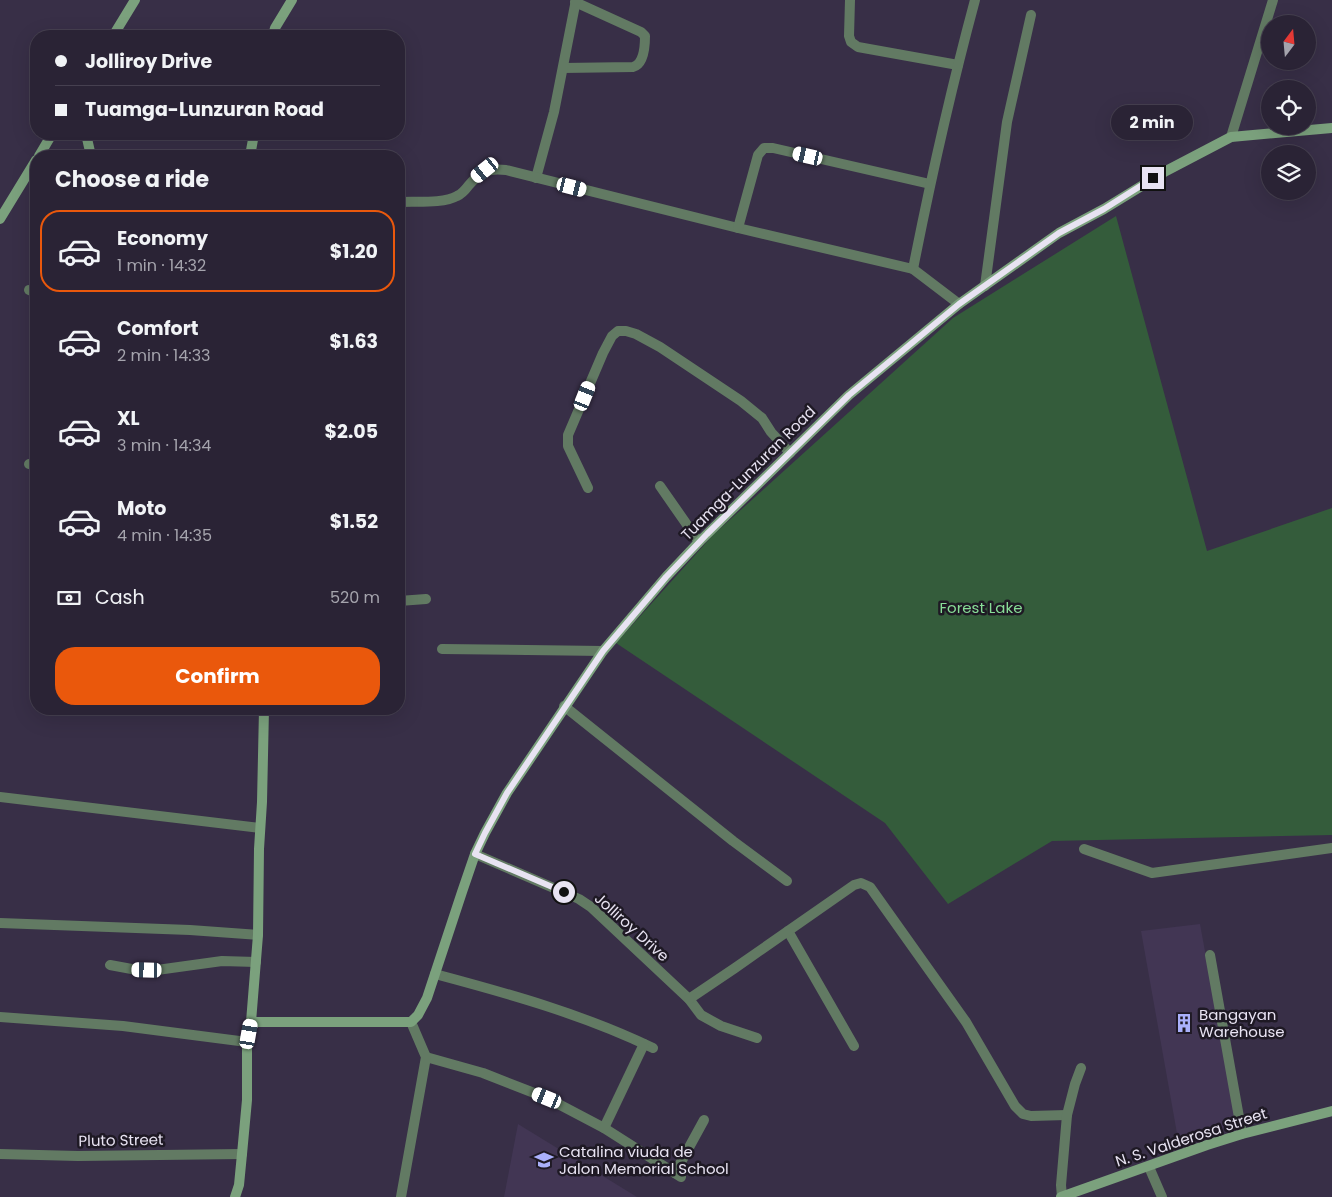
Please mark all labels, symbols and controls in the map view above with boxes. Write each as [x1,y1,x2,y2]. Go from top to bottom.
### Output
north arrow [1261,15,1316,70]
map controls [1261,15,1316,200]
text: Jolliroy Drive [85,48,212,75]
button: locate [1261,80,1316,135]
text: Tuamga-Lunzuran Road [85,96,324,123]
callout: 2 min [1112,106,1194,140]
text: 2 min [1130,111,1174,134]
car [791,145,824,167]
button: layers [1261,145,1316,200]
car [468,155,501,185]
text: Choose a ride [55,164,209,195]
route end [1142,167,1164,189]
car [555,176,588,198]
text: Economy [117,225,208,252]
icon: car [57,229,102,274]
text: $1.20 [330,238,378,265]
text: 1 min · 14:32 [117,254,206,277]
text: Comfort [117,315,199,342]
icon: car [57,319,102,364]
text: $1.63 [329,328,378,355]
text: 2 min · 14:33 [117,344,211,367]
car [572,379,597,413]
street label: Tuamga-Lunzuran Road [676,401,820,545]
text: XL [117,405,140,432]
icon: car [57,409,102,454]
text: $2.05 [325,418,378,445]
text: 3 min · 14:34 [117,434,211,457]
text: Moto [117,495,166,522]
icon: car [57,499,102,544]
text: $1.52 [330,508,378,535]
text: 4 min · 14:35 [117,524,212,547]
icon: cash [55,584,83,612]
text: Cash [95,584,145,611]
text: 520 m [330,586,380,609]
park label: Forest Lake [940,597,1023,618]
button: Confirm [55,647,380,705]
route start [553,881,575,903]
street label: Jolliroy Drive [590,888,674,966]
car [131,962,162,978]
place label: Bangayan Warehouse [1199,1004,1285,1042]
building icon: Bangayan Warehouse [1173,1012,1195,1034]
car [239,1018,258,1050]
car [530,1085,563,1111]
street label: N. S. Valderosa Street [1113,1103,1269,1171]
street label: Pluto Street [78,1129,164,1151]
place label: Catalina viuda de Jalon Memorial School [559,1141,729,1179]
school or university icon: Catalina viuda de Jalon Memorial School [533,1149,555,1171]

